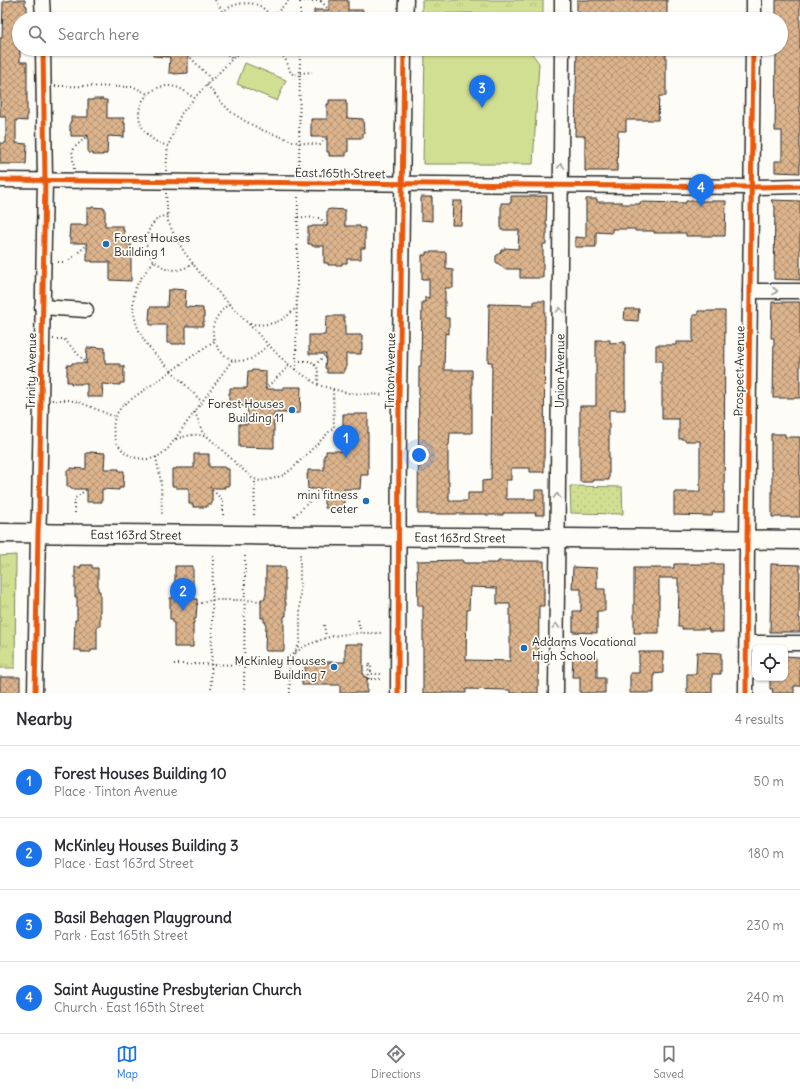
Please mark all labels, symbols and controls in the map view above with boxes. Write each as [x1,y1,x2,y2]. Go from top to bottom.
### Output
search box [12,12,788,56]
icon: search [26,23,48,45]
text: Search here [58,25,139,44]
pin: 3 [469,75,495,108]
one-way arrow [557,163,565,169]
street label: East 165th Street [295,165,385,181]
pin: 4 [688,174,714,207]
place label: Forest Houses Building 1 [114,230,190,259]
marker: Forest Houses Building 1 [101,239,111,249]
one-way arrow [772,287,778,295]
one-way arrow [556,307,564,313]
street label: Prospect Avenue [731,326,747,416]
street label: Trinity Avenue [23,333,39,409]
street label: Tinton Avenue [382,333,398,409]
street label: Union Avenue [551,334,567,408]
place label: Forest Houses Building 11 [208,396,284,425]
marker: Forest Houses Building 11 [287,405,297,415]
pin: 1 [333,425,359,458]
your location [409,445,429,465]
place label: mini fitness ceter [297,487,358,516]
one-way arrow [553,493,561,499]
marker: mini fitness ceter [361,496,371,506]
street label: East 163rd Street [90,526,182,542]
street label: East 163rd Street [414,529,506,545]
pin: 2 [170,578,196,611]
one-way arrow [552,623,561,629]
place label: Addams Vocational High School [532,634,636,663]
marker: Addams Vocational High School [519,643,529,653]
map controls [752,645,788,681]
button: locate [752,645,788,681]
place label: McKinley Houses Building 7 [235,653,326,682]
marker: McKinley Houses Building 7 [329,662,339,672]
text: Nearby [16,708,72,730]
text: 4 results [735,711,784,728]
text: Forest Houses Building 10 [54,764,227,783]
text: 1 [26,773,32,790]
text: 50 m [753,773,784,790]
text: Place · Tinton Avenue [54,783,178,800]
text: McKinley Houses Building 3 [54,836,238,855]
text: 2 [25,845,33,862]
text: 180 m [748,845,784,862]
text: Place · East 163rd Street [54,855,193,872]
text: Basil Behagen Playground [54,908,232,927]
text: 3 [25,917,33,934]
text: 230 m [746,917,784,934]
text: Park · East 165th Street [54,927,188,944]
text: Saint Augustine Presbyterian Church [54,980,302,999]
text: 4 [25,989,33,1006]
text: 240 m [747,989,784,1006]
text: Church · East 165th Street [54,999,204,1016]
tab: Map [116,1043,138,1081]
tab: Directions [371,1043,421,1081]
tab: Saved [653,1043,684,1081]

